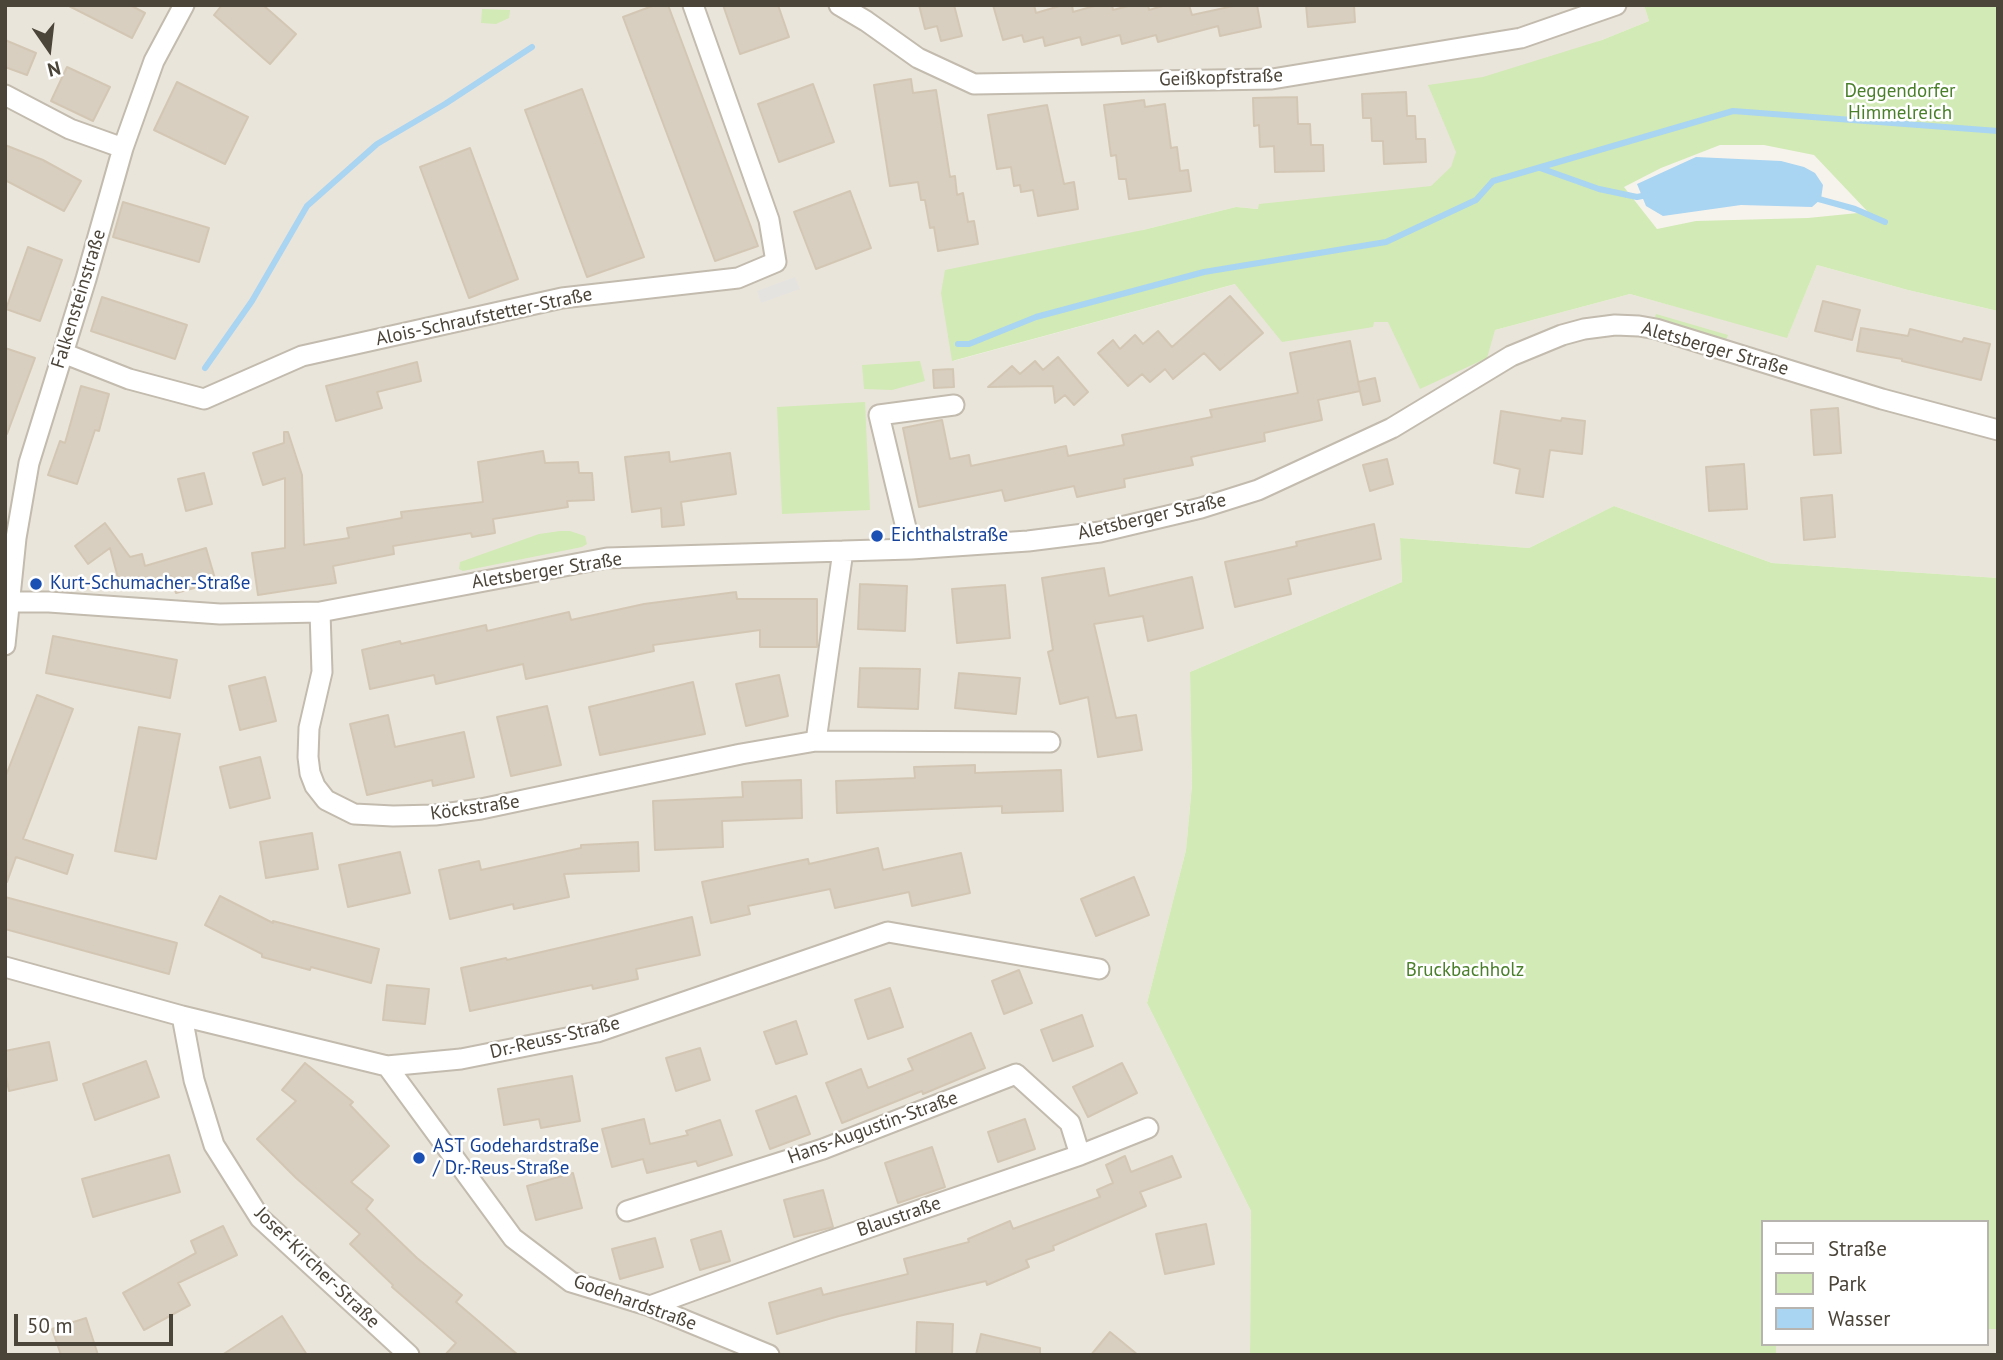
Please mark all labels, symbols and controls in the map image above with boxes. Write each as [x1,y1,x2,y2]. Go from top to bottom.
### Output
north arrow [14,14,84,84]
text: N [45,56,63,83]
street label: Geißkopfstraße [1159,64,1283,92]
park label: Deggendorfer Himmelreich [1844,81,1956,125]
street label: Falkensteinstraße [47,227,111,371]
street label: Alois-Schraufstetter-Straße [374,283,594,351]
street label: Aletsberger Straße [1639,317,1791,381]
street label: Aletsberger Straße [1075,489,1229,545]
place label: Eichthalstraße [891,525,1008,547]
marker: Eichthalstraße [869,528,885,544]
street label: Aletsberger Straße [470,548,624,594]
place label: Kurt-Schumacher-Straße [50,573,250,595]
marker: Kurt-Schumacher-Straße [28,576,44,592]
street label: Köckstraße [429,790,521,826]
park label: Bruckbachholz [1406,960,1524,982]
street label: Dr.-Reuss-Straße [488,1012,622,1064]
street label: Hans-Augustin-Straße [785,1087,961,1169]
place label: AST Godehardstraße / Dr.-Reus-Straße [433,1136,599,1180]
marker: AST Godehardstraße / Dr.-Reus-Straße [411,1150,427,1166]
street label: Blaustraße [854,1192,944,1242]
street label: Josef-Kircher-Straße [250,1203,384,1333]
legend [1762,1220,1989,1346]
text: Straße [1828,1235,1887,1262]
street label: Godehardstraße [570,1270,700,1336]
text: Park [1828,1270,1867,1297]
scale bar [18,1300,177,1344]
text: Wasser [1828,1305,1890,1332]
text: 50 m [27,1312,73,1339]

